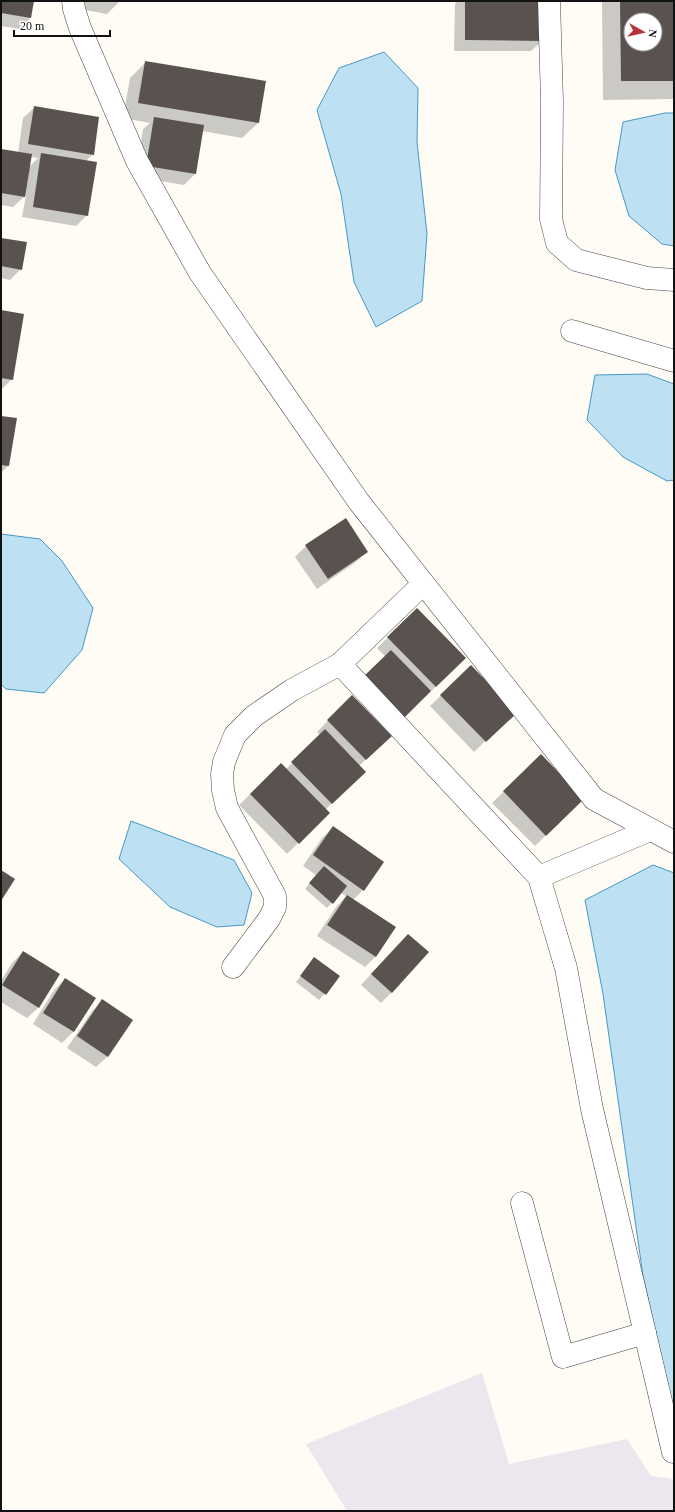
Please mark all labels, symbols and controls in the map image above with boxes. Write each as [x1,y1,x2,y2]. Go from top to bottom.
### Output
scale bar [14,12,110,38]
north arrow [623,12,663,52]
text: 20 m [20,19,45,33]
text: N [646,29,659,38]

